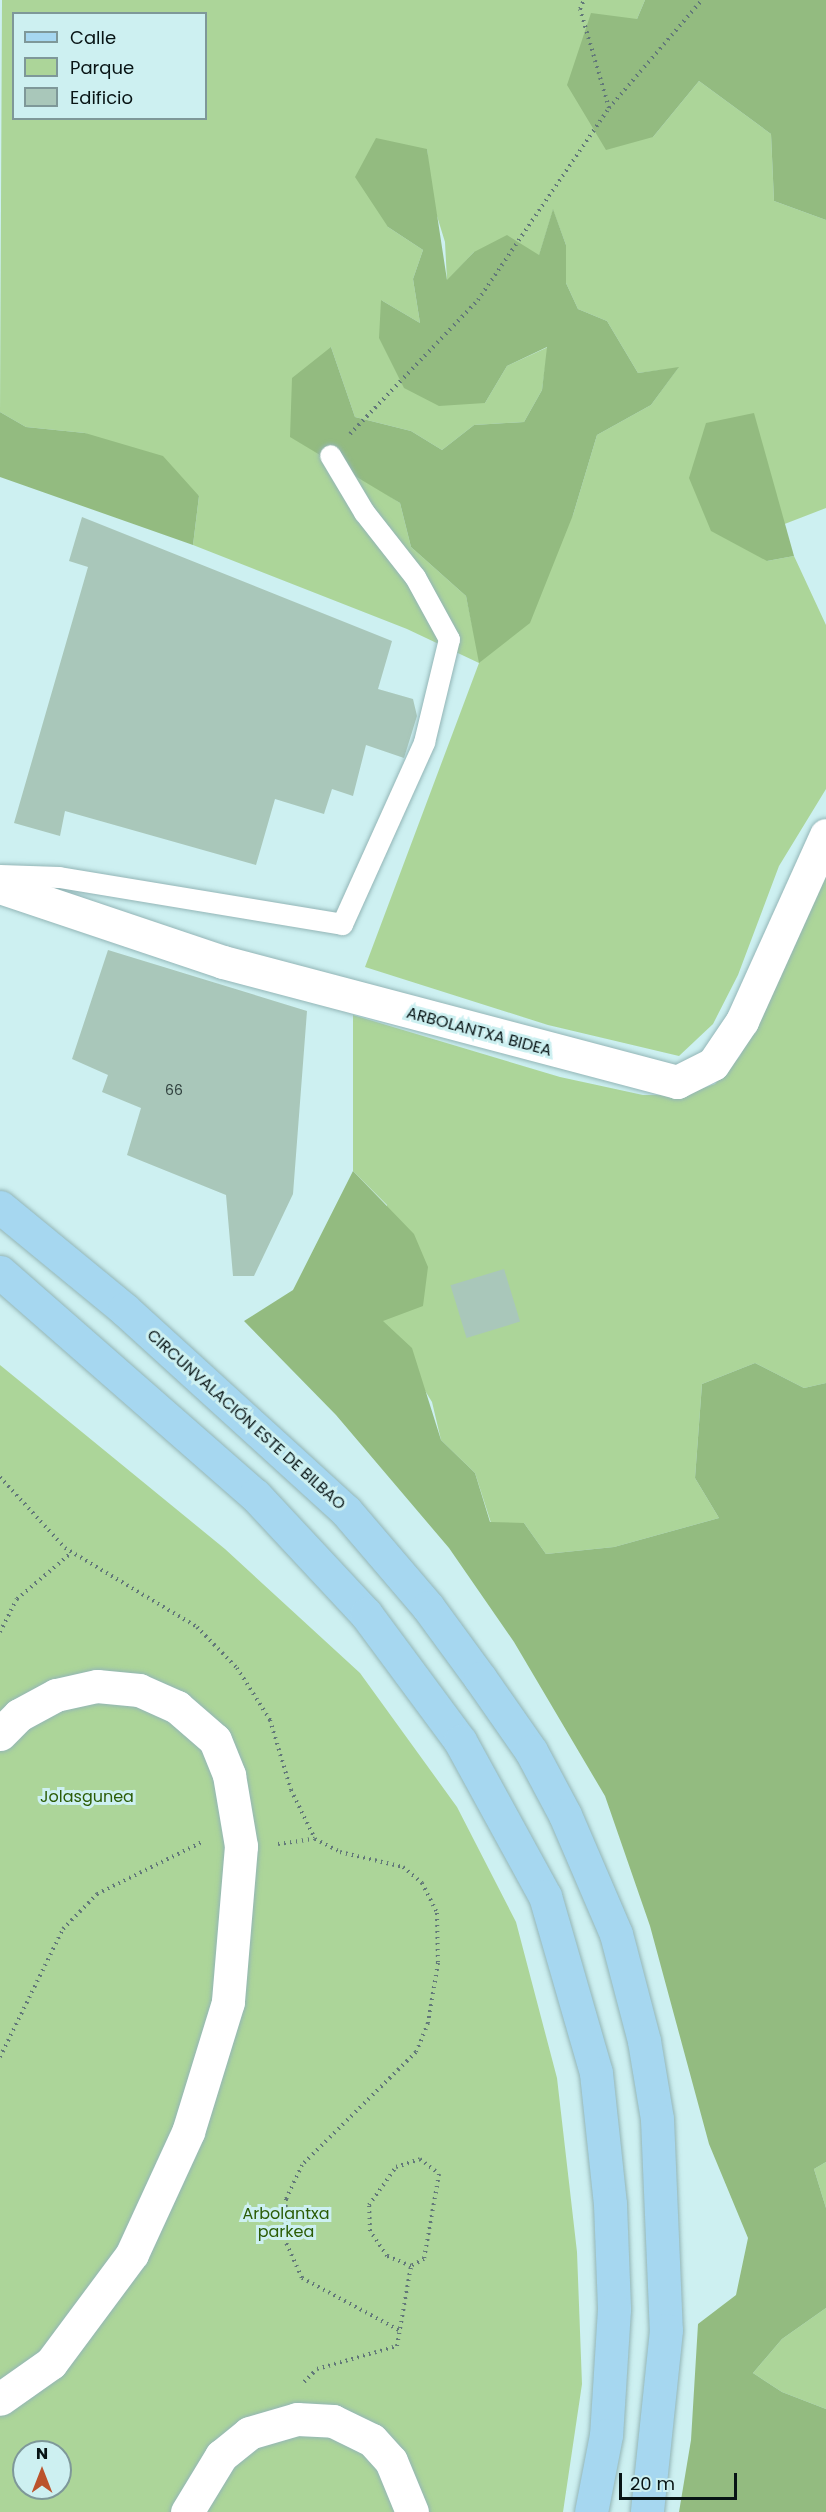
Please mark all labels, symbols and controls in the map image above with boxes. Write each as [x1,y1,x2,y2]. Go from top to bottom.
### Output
legend [12,12,207,120]
text: Calle [70,25,116,50]
text: Parque [70,55,134,80]
text: Edificio [70,85,133,110]
street label: ARBOLANTXA BIDEA [404,1003,554,1061]
house number: 66 [165,1082,183,1098]
street label: CIRCUNVALACIÓN ESTE DE BILBAO [143,1326,349,1514]
park label: Jolasgunea [40,1787,134,1807]
park label: Arbolantxa parkea [242,2204,330,2242]
north arrow [12,2440,72,2500]
text: N [36,2442,48,2465]
scale bar [622,2461,740,2499]
text: 20 m [630,2471,675,2496]

